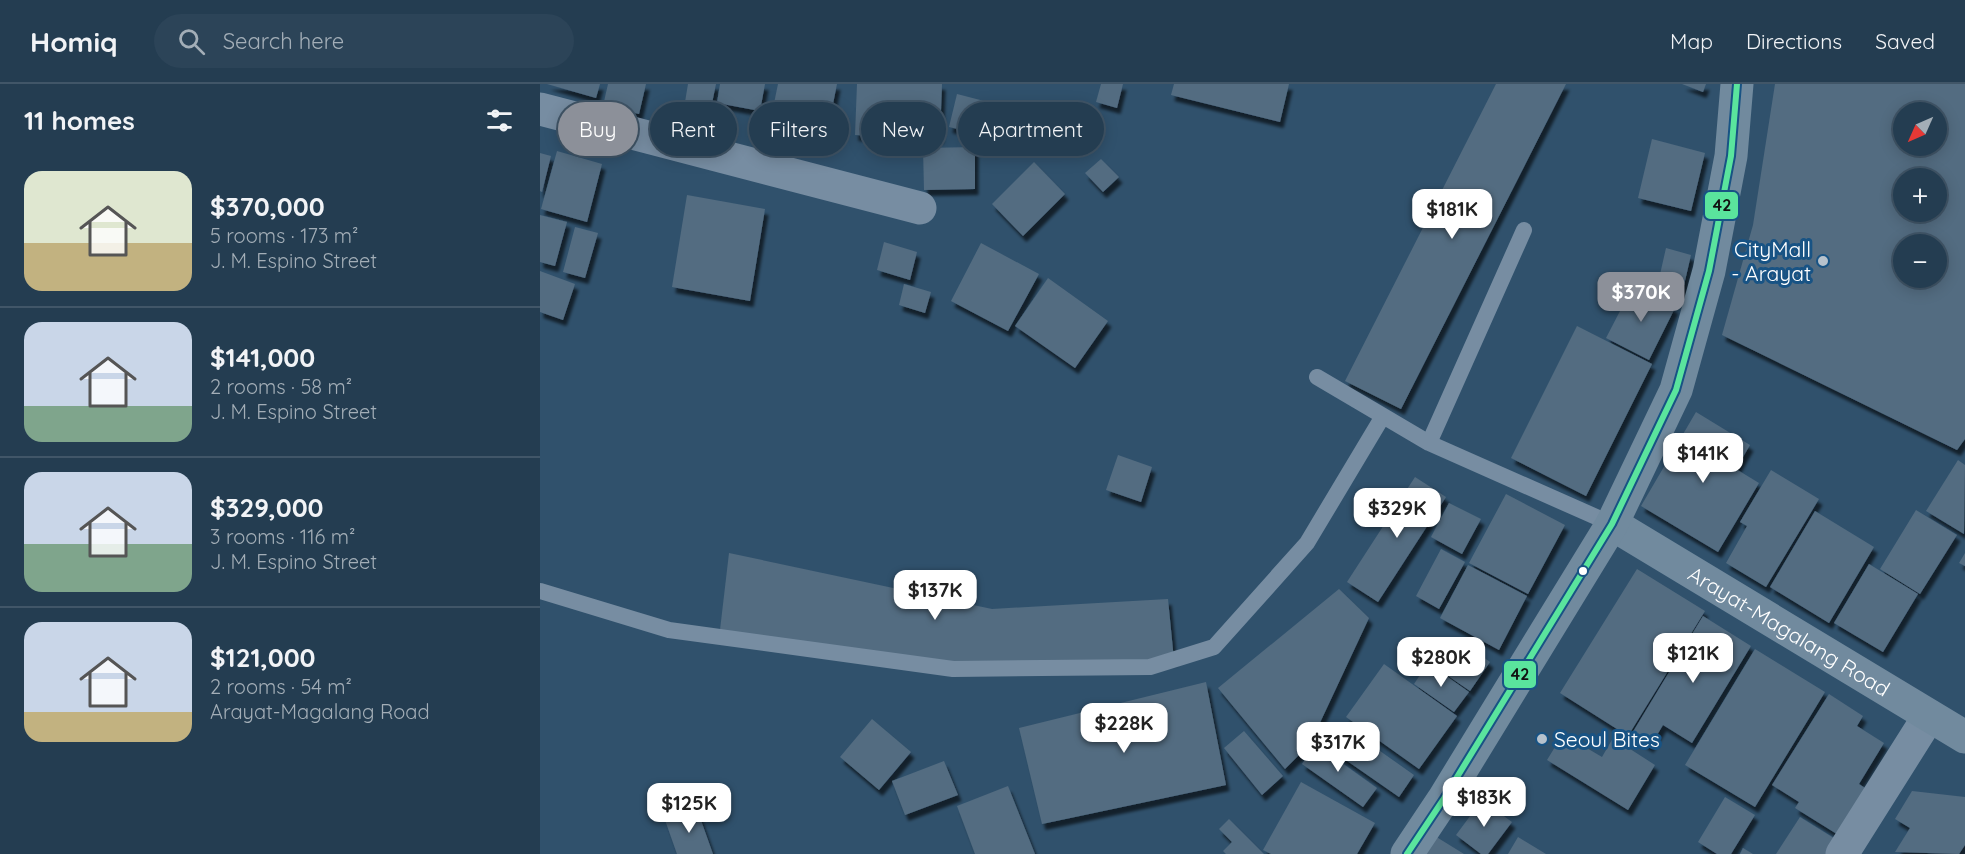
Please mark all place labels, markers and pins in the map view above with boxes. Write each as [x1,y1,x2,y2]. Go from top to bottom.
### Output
pin: $181K [1410,189,1494,240]
place label: CityMall - Arayat [1731,236,1811,286]
marker: CityMall - Arayat [1816,254,1830,268]
pin: $370K [1599,272,1683,323]
pin: $141K [1661,433,1745,484]
pin: $329K [1355,488,1439,539]
unlabelled marker [1577,565,1589,577]
pin: $137K [893,570,977,621]
pin: $121K [1651,633,1735,684]
pin: $280K [1399,637,1483,688]
pin: $228K [1082,703,1166,754]
pin: $317K [1296,722,1380,773]
place label: Seoul Bites [1554,726,1660,752]
marker: Seoul Bites [1535,732,1549,746]
pin: $183K [1442,777,1526,828]
pin: $125K [647,783,731,834]

